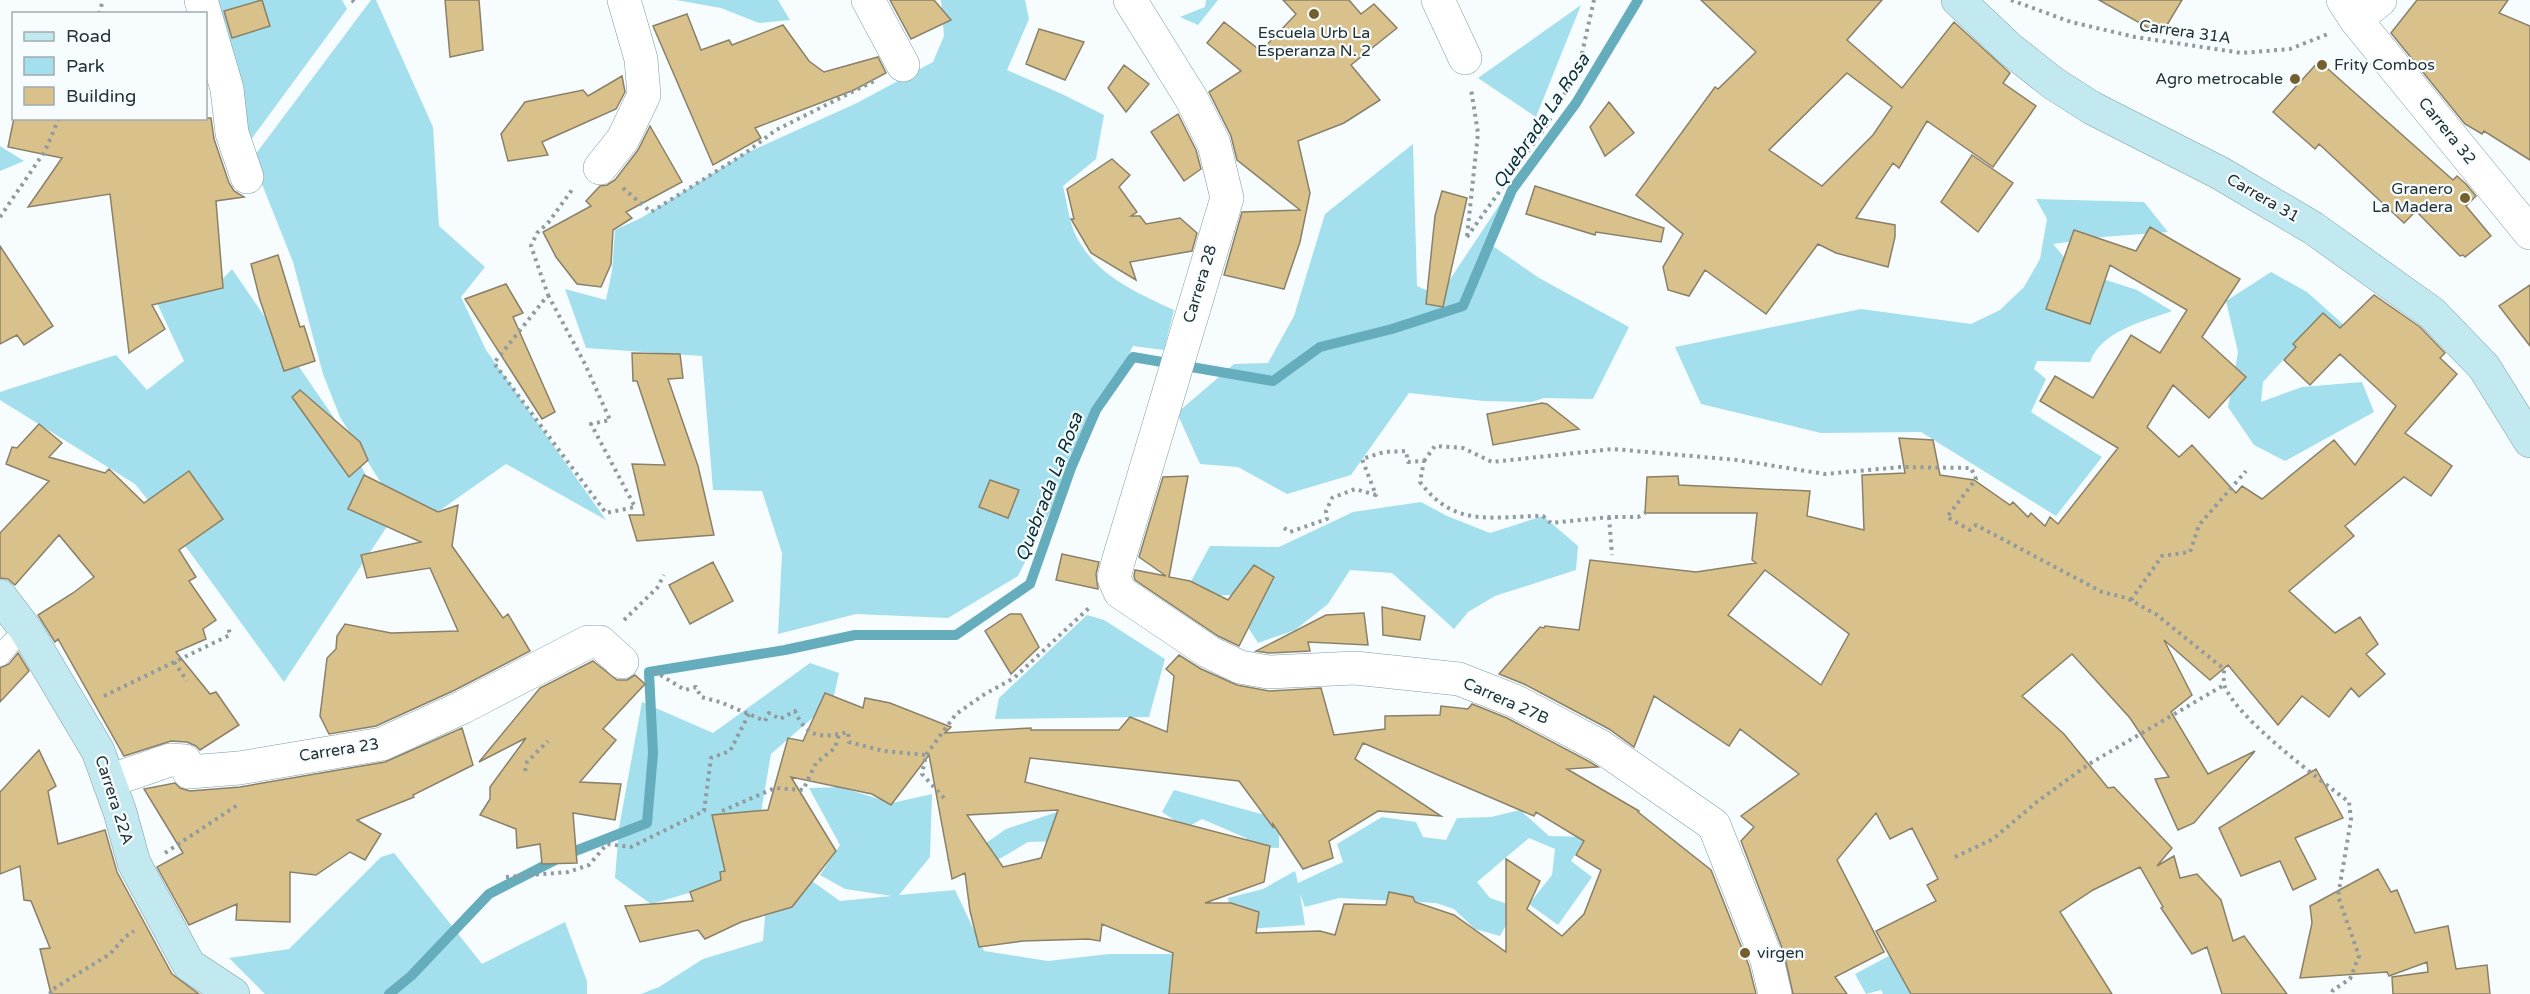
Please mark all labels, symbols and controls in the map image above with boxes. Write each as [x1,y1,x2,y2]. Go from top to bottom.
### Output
marker: Escuela Urb La Esperanza N. 2 [1307,7,1321,21]
legend [12,12,207,120]
street label: Carrera 31A [2138,16,2232,48]
place label: Escuela Urb La Esperanza N. 2 [1257,23,1371,61]
text: Road [66,25,111,47]
water label: Quebrada La Rosa [1488,49,1595,193]
text: Park [66,55,105,77]
place label: Frity Combos [2334,55,2435,75]
marker: Frity Combos [2315,58,2329,72]
place label: Agro metrocable [2155,69,2283,89]
marker: Agro metrocable [2288,72,2302,86]
text: Building [66,85,136,107]
street label: Carrera 32 [2414,93,2480,169]
street label: Carrera 31 [2223,169,2303,227]
place label: Granero La Madera [2372,179,2453,217]
marker: Granero La Madera [2458,191,2472,205]
street label: Carrera 28 [1179,243,1221,325]
water label: Quebrada La Rosa [1010,409,1088,565]
street label: Carrera 27B [1460,673,1552,729]
street label: Carrera 23 [298,734,380,766]
street label: Carrera 22A [90,753,138,847]
place label: virgen [1757,943,1804,963]
marker: virgen [1738,946,1752,960]

